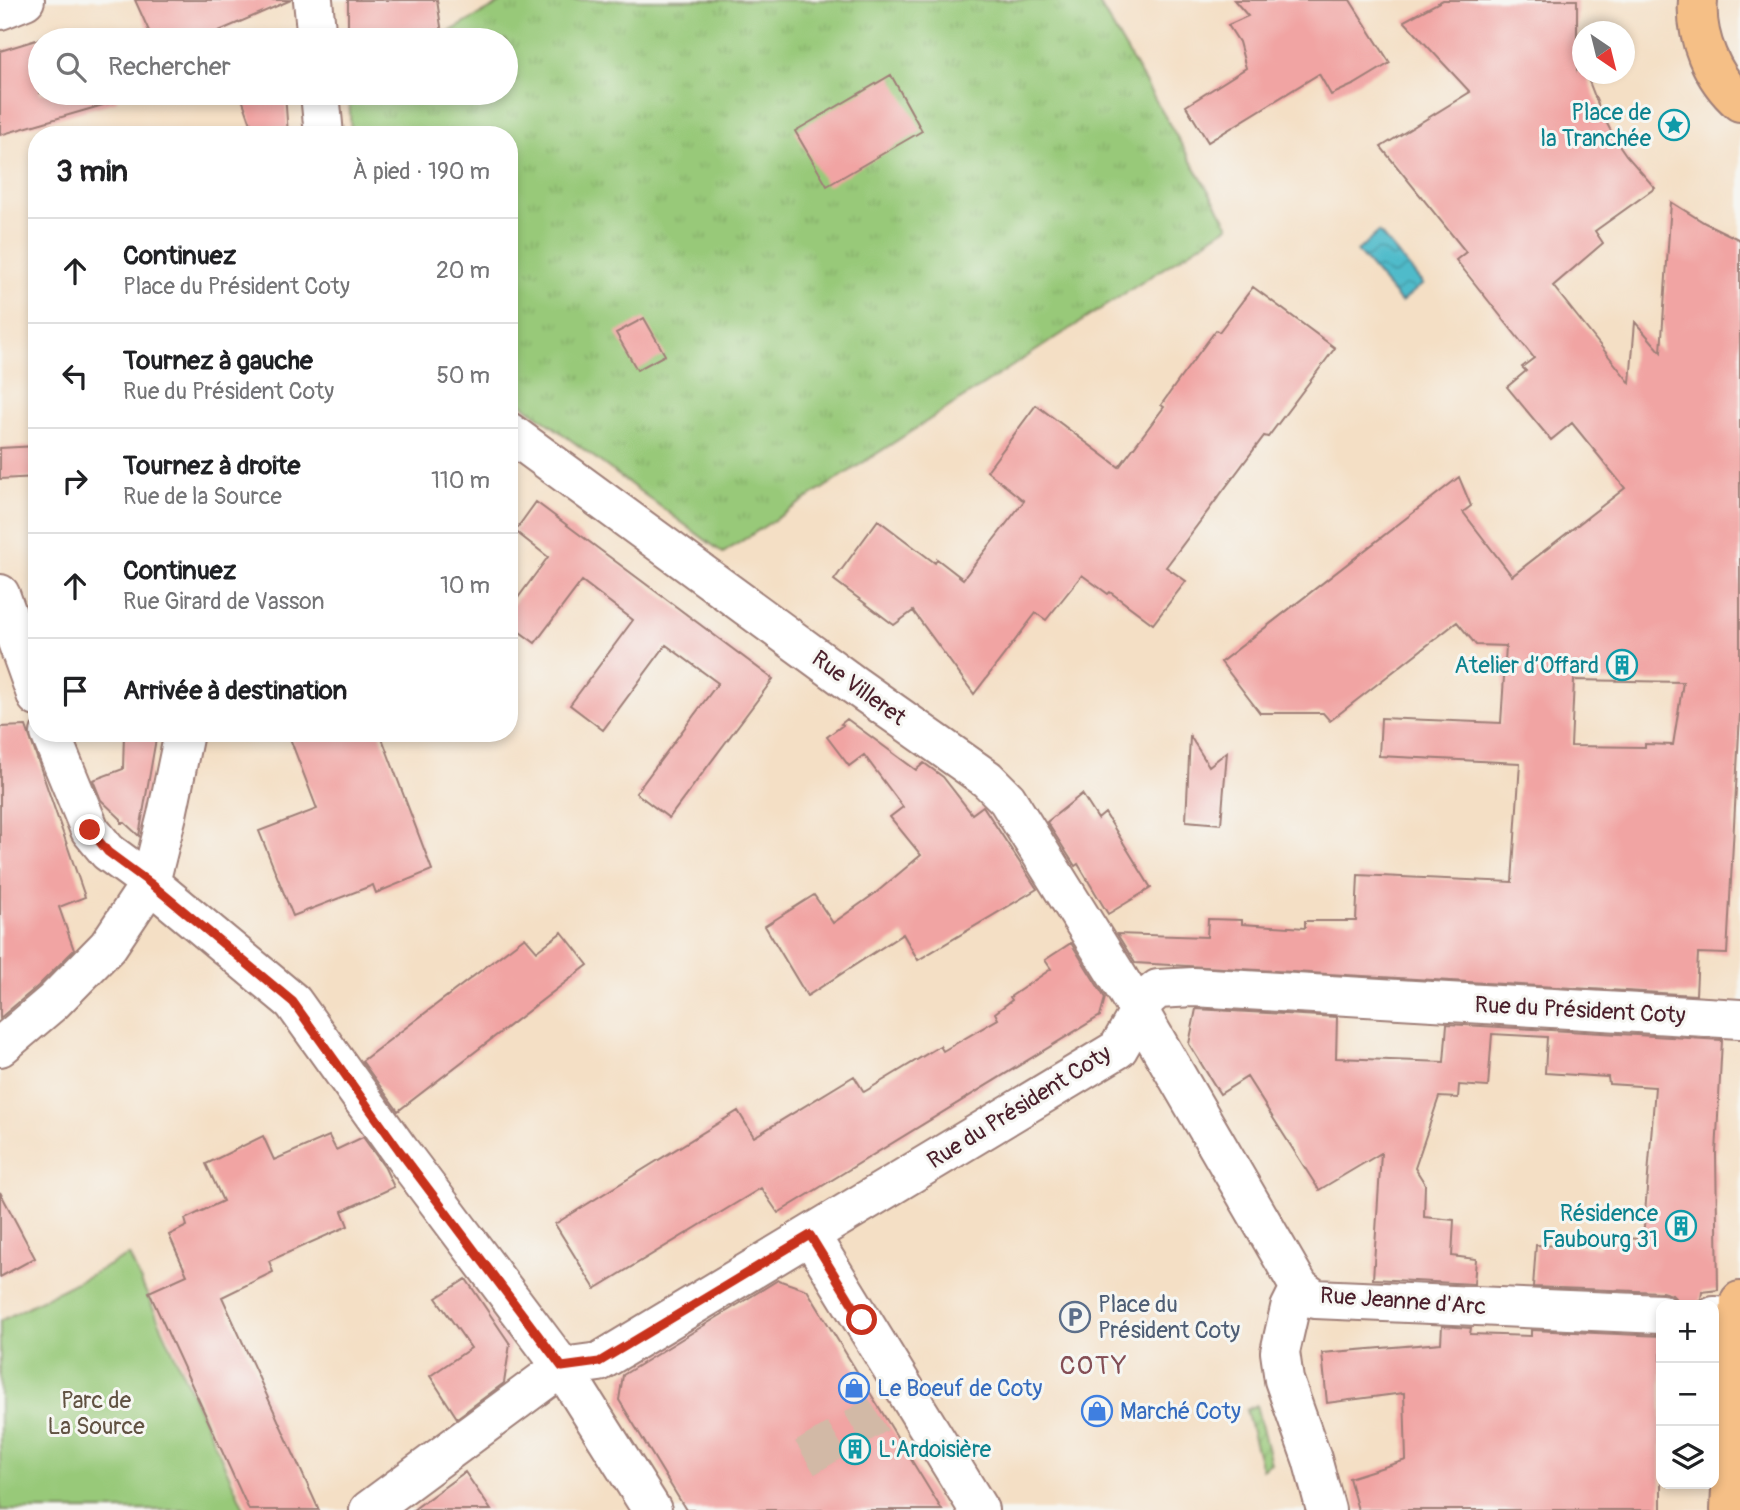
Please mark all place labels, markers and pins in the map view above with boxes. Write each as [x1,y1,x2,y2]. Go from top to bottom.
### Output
place label: Place de la Tranchée [1540,98,1652,153]
place icon: Place de la Tranchée [1657,108,1691,142]
building icon: Atelier d’Offard [1605,648,1639,682]
place label: Atelier d’Offard [1454,651,1599,680]
place label: Résidence Faubourg 31 [1542,1199,1659,1254]
building icon: Résidence Faubourg 31 [1664,1209,1698,1243]
place label: Place du Président Coty [1098,1290,1240,1345]
parking icon: Place du Président Coty [1058,1300,1092,1334]
shop icon: Le Boeuf de Coty [837,1371,871,1405]
place label: Le Boeuf de Coty [877,1374,1043,1403]
shop icon: Marché Coty [1080,1394,1114,1428]
place label: Marché Coty [1120,1397,1241,1426]
building icon: L'Ardoisière [838,1432,872,1466]
place label: L'Ardoisière [878,1435,992,1464]

